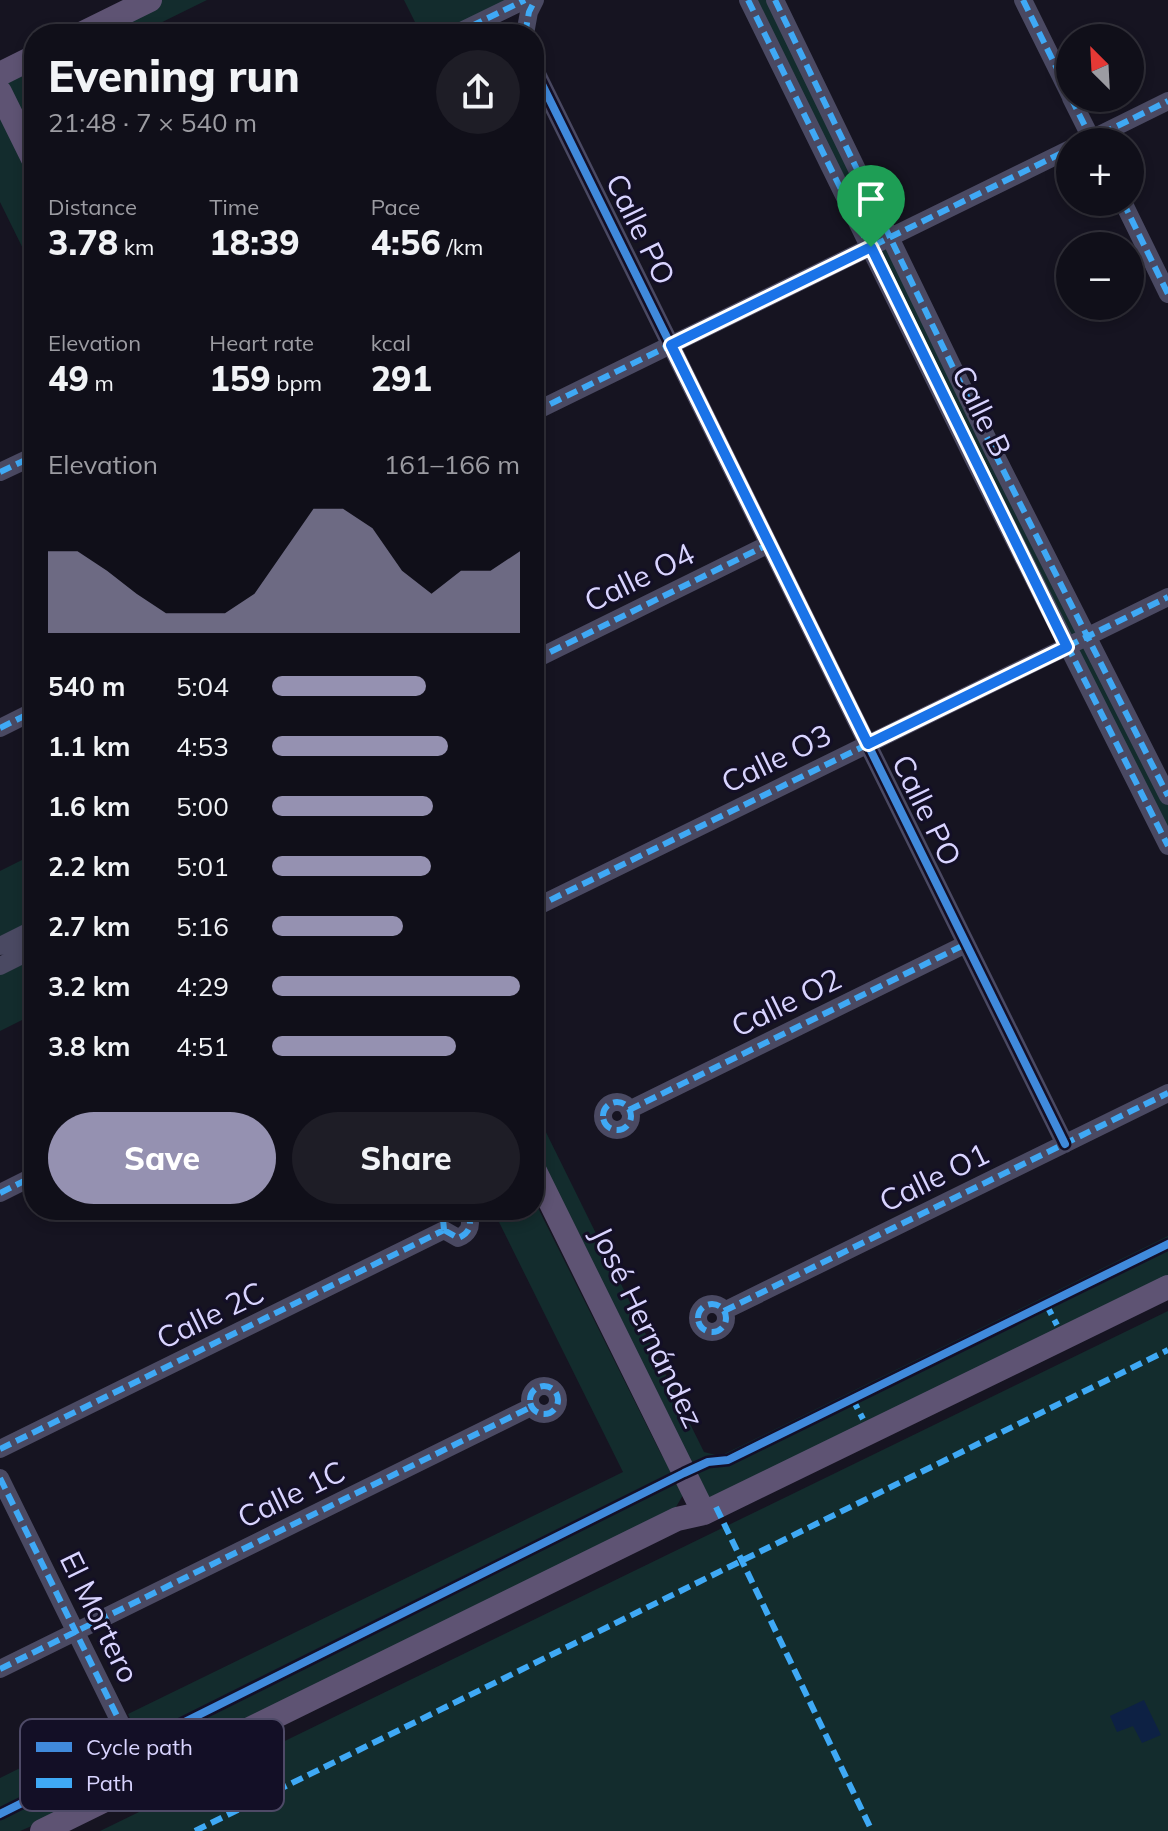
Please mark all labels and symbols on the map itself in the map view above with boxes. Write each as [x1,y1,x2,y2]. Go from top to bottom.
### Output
north arrow [1056,24,1144,112]
pin [837,165,905,247]
street label: Calle PO [598,167,684,291]
street label: Calle B [944,359,1020,463]
street label: Calle O4 [578,534,700,620]
street label: Calle O3 [715,715,837,801]
street label: Calle PO [884,748,970,872]
street label: Calle O2 [725,959,847,1045]
street label: Calle O1 [873,1134,995,1220]
street label: José Hernández [583,1220,713,1434]
street label: Calle 2C [150,1273,270,1357]
street label: Calle 1C [231,1452,351,1536]
street label: El Mortero [52,1545,148,1689]
legend [20,1719,284,1811]
text: Cycle path [86,1733,193,1761]
text: Path [86,1769,134,1797]

